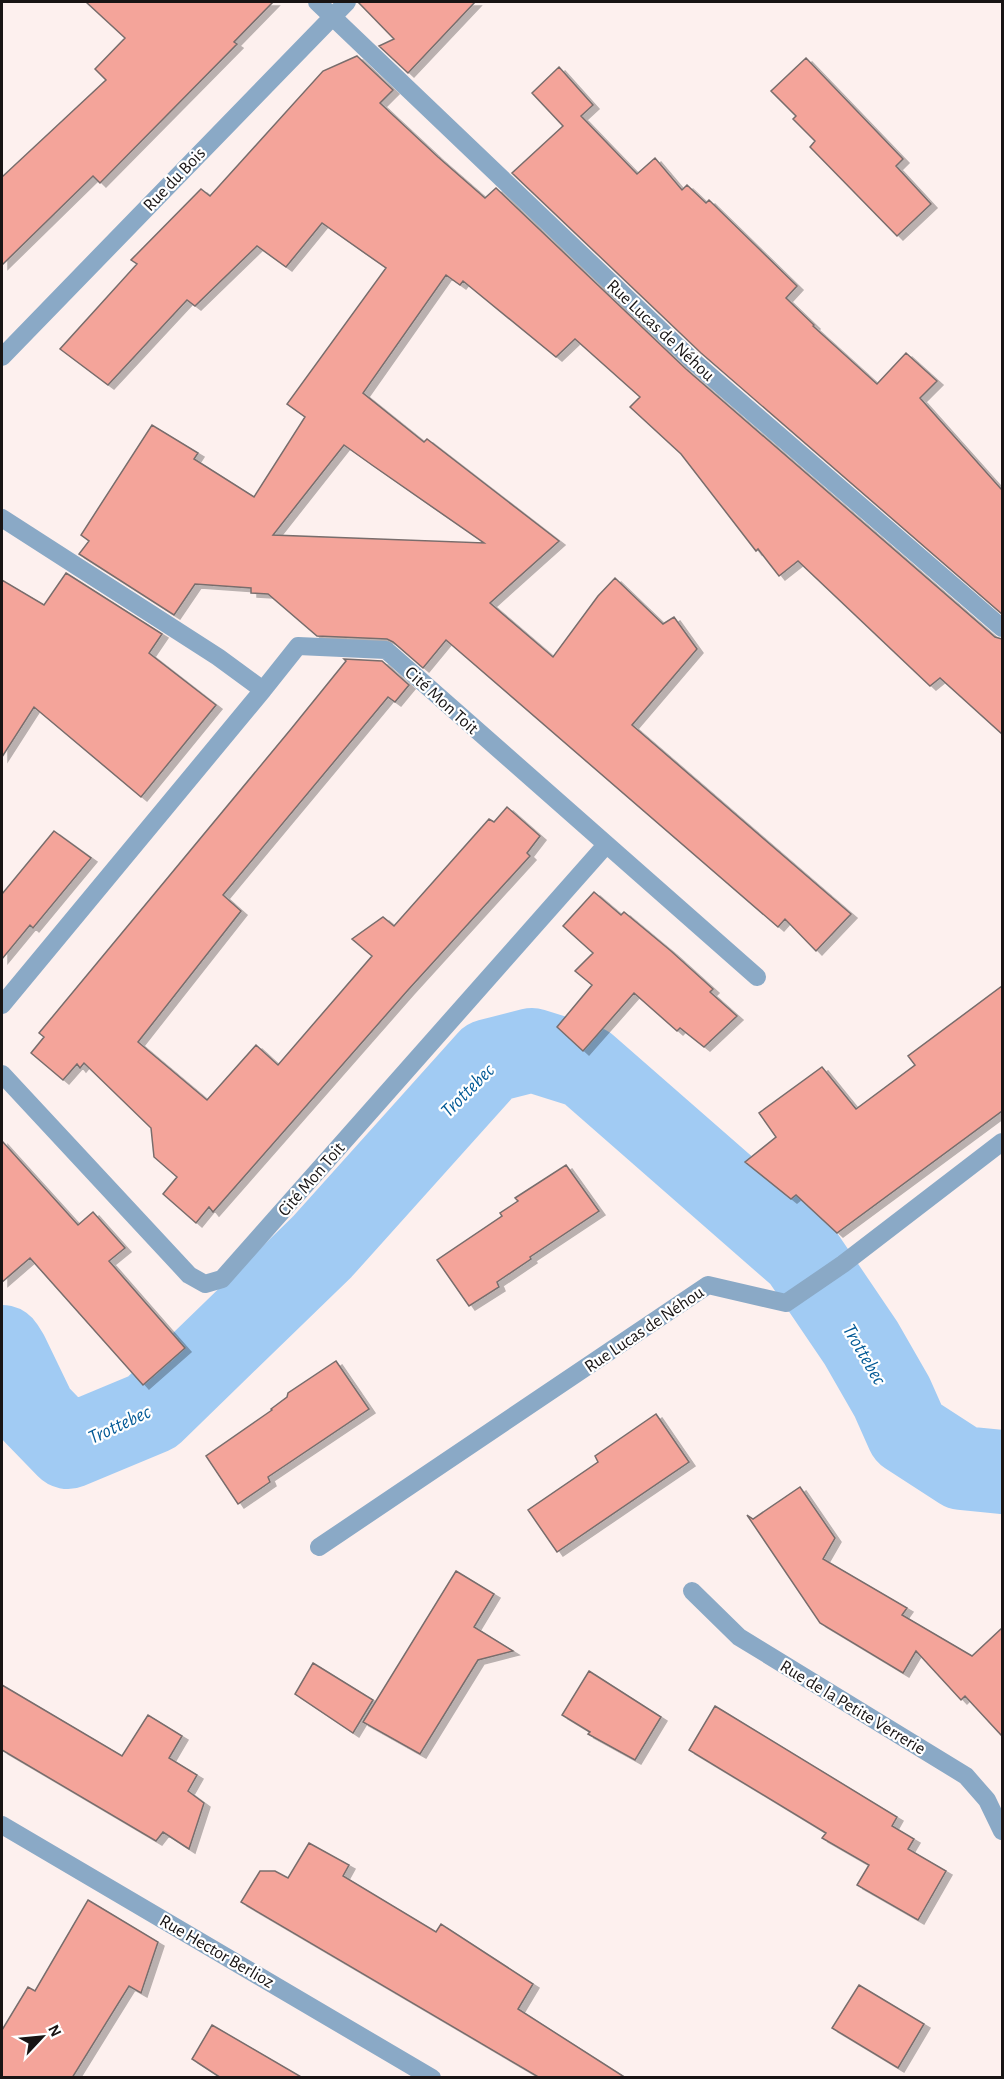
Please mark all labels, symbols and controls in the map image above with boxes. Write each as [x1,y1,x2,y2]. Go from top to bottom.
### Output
street label: Rue du Bois [140,144,209,215]
street label: Rue Lucas de Néhou [603,277,718,385]
street label: Cité Mon Toit [401,663,482,738]
water label: Trottebec [437,1060,498,1121]
street label: Cité Mon Toit [275,1139,349,1220]
street label: Rue Lucas de Néhou [582,1283,707,1376]
water label: Trottebec [839,1321,890,1388]
water label: Trottebec [85,1402,154,1448]
street label: Rue de la Petite Verrerie [777,1657,928,1758]
street label: Rue Hector Berlioz [156,1912,277,1992]
north arrow [12,2007,72,2067]
text: N [45,2022,64,2039]

